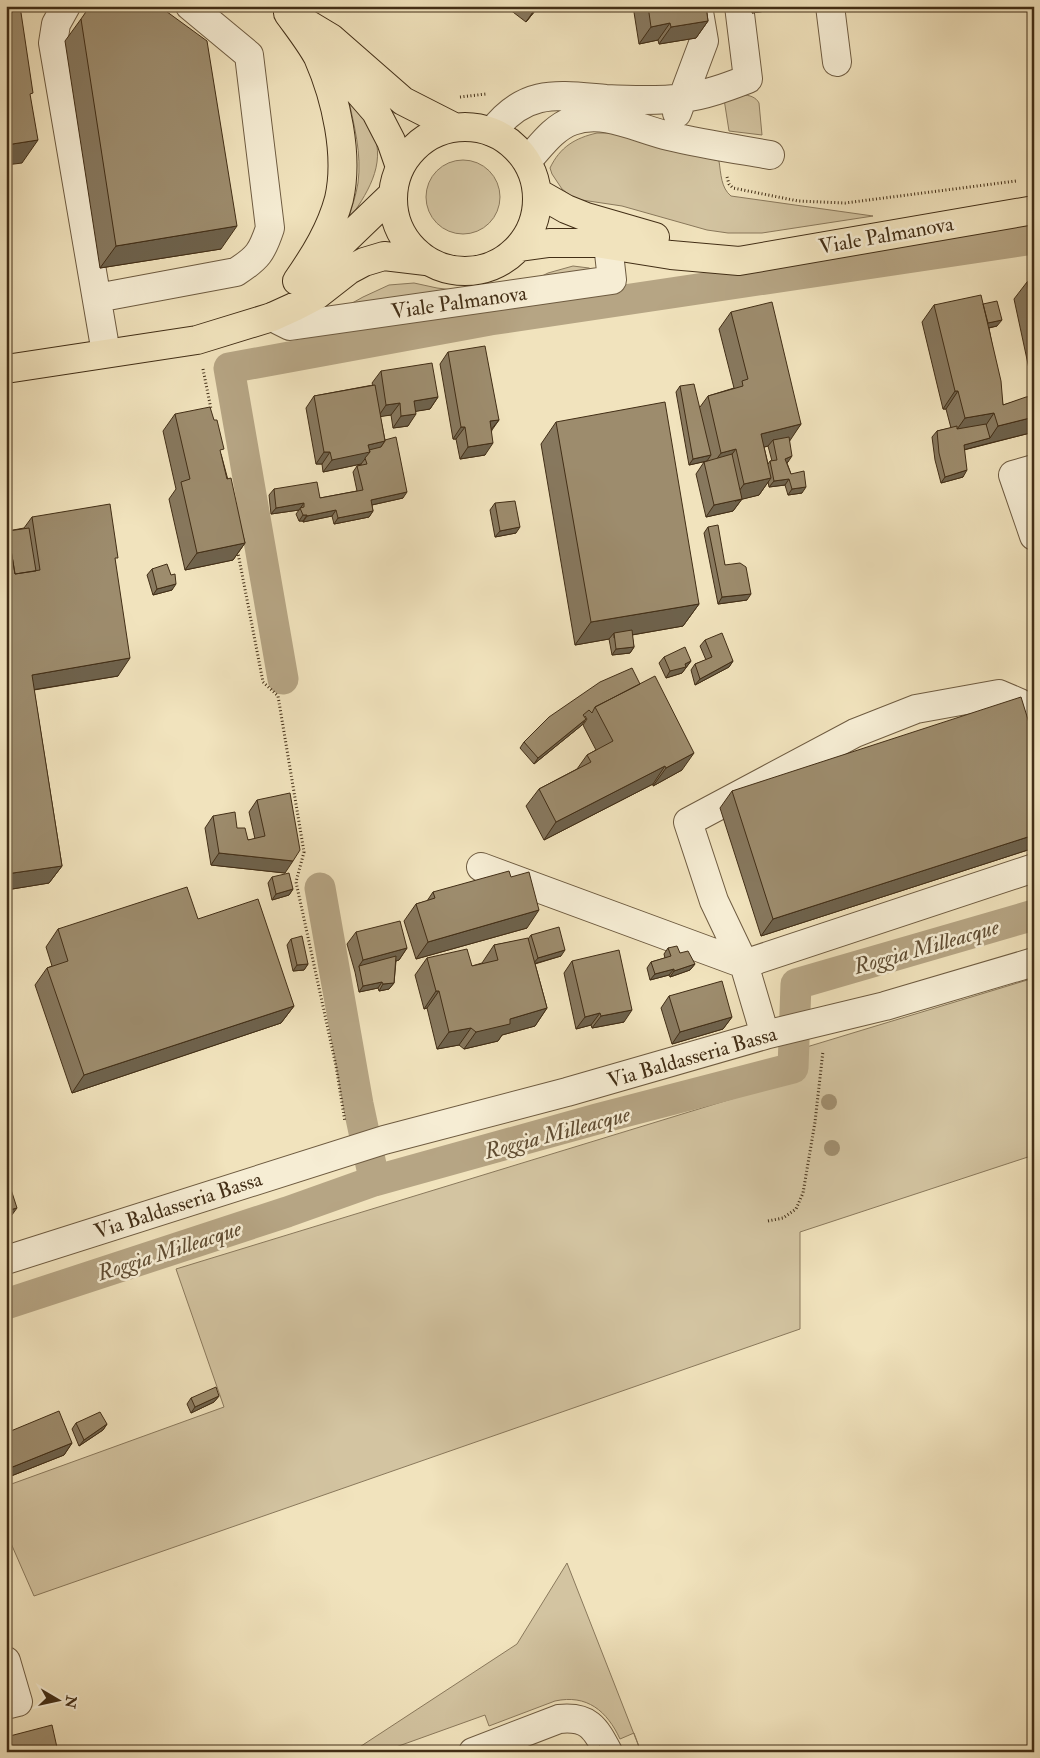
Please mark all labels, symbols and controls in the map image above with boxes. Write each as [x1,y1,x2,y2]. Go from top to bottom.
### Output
street label: Viale Palmanova [817,210,956,261]
street label: Viale Palmanova [390,280,529,325]
water label: Roggia Milleacque [849,913,1003,981]
street label: Via Baldasseria Bassa [604,1020,780,1095]
water label: Roggia Milleacque [480,1100,634,1166]
street label: Via Baldasseria Bassa [91,1165,266,1245]
water label: Roggia Milleacque [93,1214,246,1288]
north arrow [32,1676,82,1726]
text: N [61,1693,80,1710]

